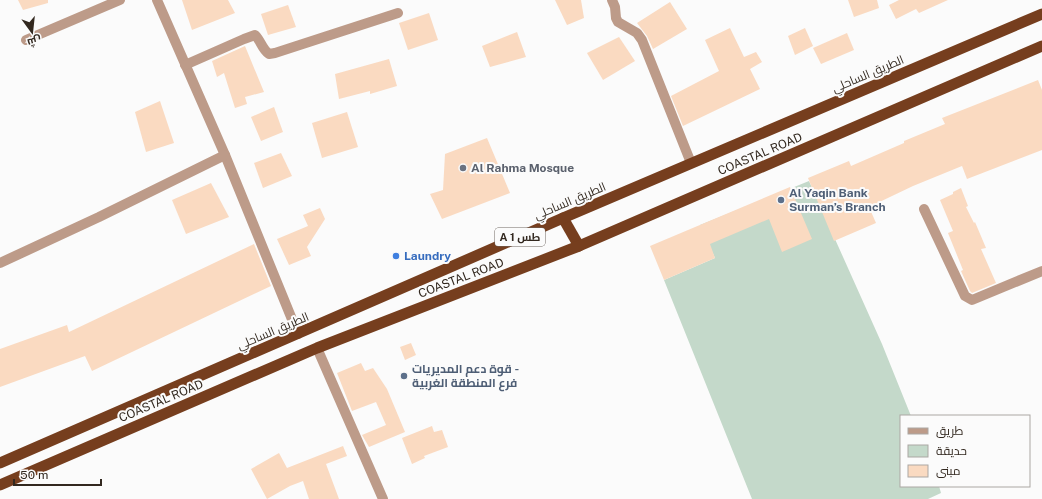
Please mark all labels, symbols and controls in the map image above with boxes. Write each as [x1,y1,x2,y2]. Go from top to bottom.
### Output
north arrow [12,12,52,52]
text: ش [26,33,43,49]
street label: الطريق الساحلي [830,53,907,98]
street label: COASTAL ROAD [716,130,804,178]
place label: Al Rahma Mosque [471,161,574,175]
marker: Al Rahma Mosque [458,163,468,173]
street label: الطريق الساحلي [532,180,609,225]
place label: Al Yaqin Bank Surman’s Branch [789,186,886,214]
marker: Al Yaqin Bank Surman’s Branch [776,195,786,205]
road number: A 1 طس [495,228,545,246]
place label: Laundry [404,249,451,263]
marker: Laundry [391,251,401,261]
street label: COASTAL ROAD [416,255,506,301]
street label: الطريق الساحلي [235,310,312,355]
place label: قوة دعم المديريات - فرع المنطقة الغربية [412,362,518,392]
marker: قوة دعم المديريات - فرع المنطقة الغربية [399,371,409,381]
street label: COASTAL ROAD [117,377,205,425]
legend [900,415,1030,487]
text: طريق [936,424,964,438]
text: حديقة [936,444,967,458]
scale bar [14,461,101,487]
text: مبنى [936,464,961,478]
text: 50 m [20,468,48,482]

